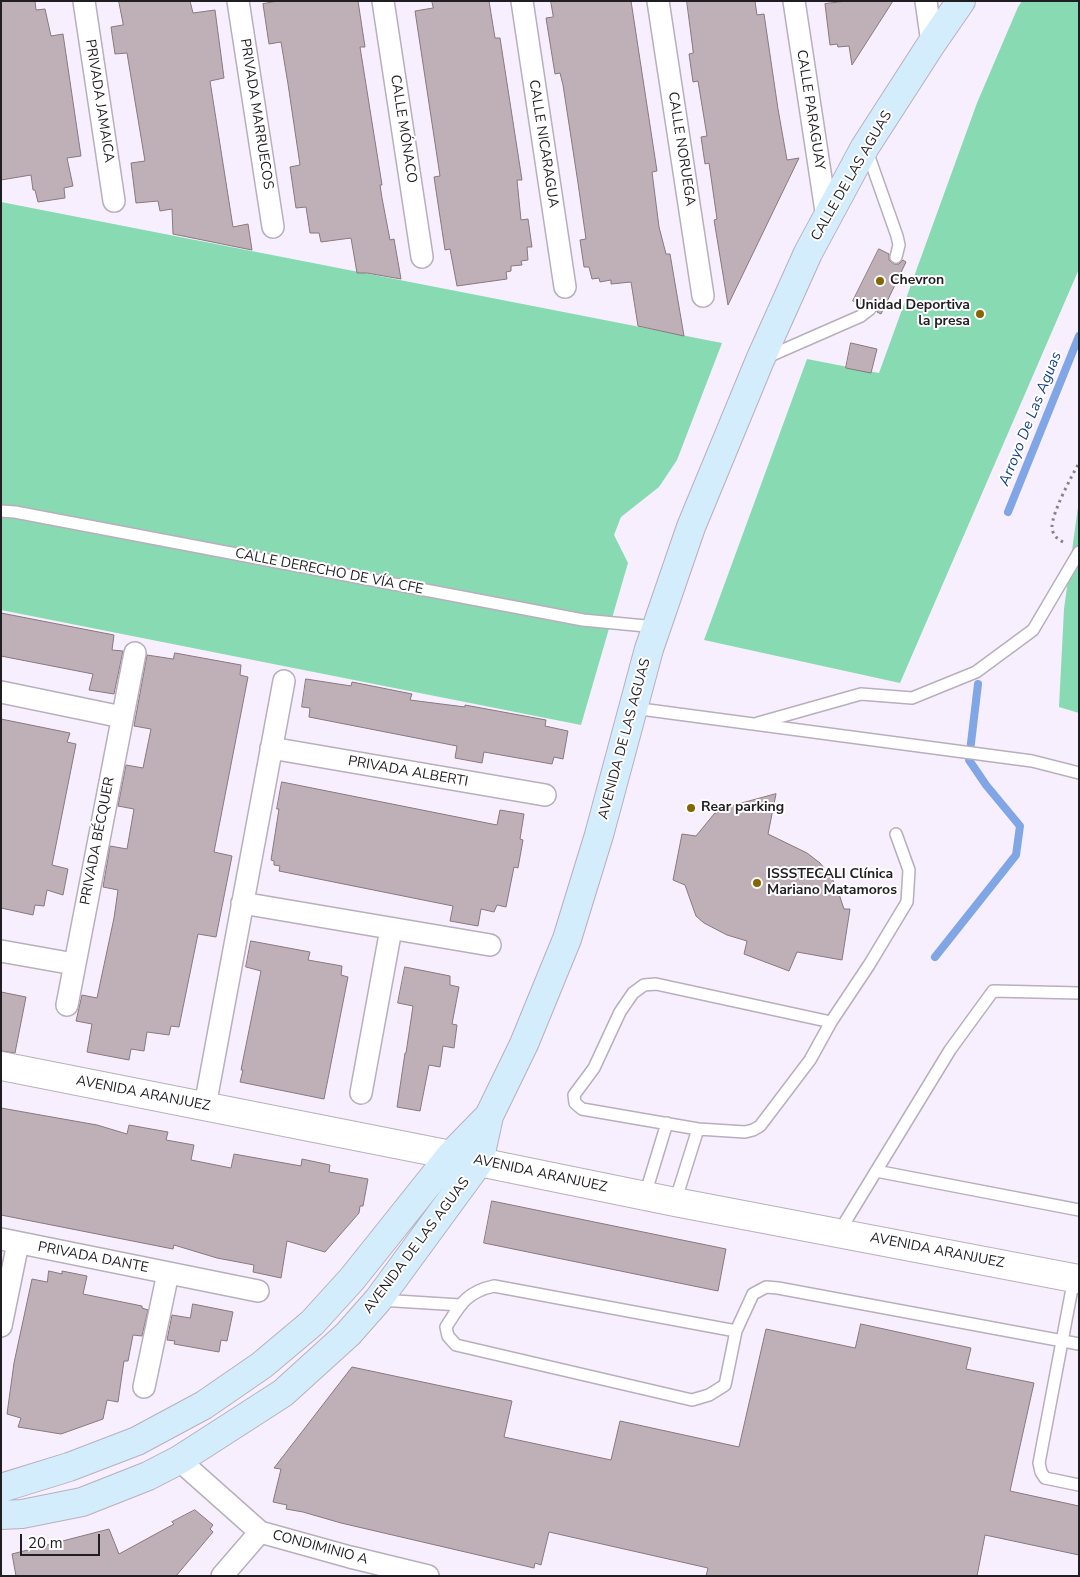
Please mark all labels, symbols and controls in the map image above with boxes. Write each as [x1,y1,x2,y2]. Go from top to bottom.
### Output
street label: PRIVADA MARRUECOS [236,37,276,191]
street label: PRIVADA JAMAICA [81,38,117,164]
street label: CALLE PARAGUAY [792,49,828,171]
street label: CALLE MÓNACO [386,74,420,184]
street label: CALLE NICARAGUA [525,79,561,209]
street label: CALLE NORUEGA [664,91,698,207]
street label: CALLE DE LAS AGUAS [808,108,896,244]
place label: Chevron [890,273,944,289]
marker: Chevron [874,275,886,287]
place label: Unidad Deportiva la presa [855,298,970,331]
marker: Unidad Deportiva la presa [974,308,986,320]
water label: Arroyo De Las Aguas [996,349,1066,489]
street label: CALLE DERECHO DE VÍA CFE [234,546,424,598]
street label: AVENIDA DE LAS AGUAS [595,657,655,821]
street label: PRIVADA ALBERTI [347,753,469,791]
street label: PRIVADA BÉCQUER [77,776,119,906]
place label: Rear parking [701,800,784,816]
marker: Rear parking [685,802,697,814]
place label: ISSSTECALI Clínica Mariano Matamoros [767,867,897,900]
marker: ISSSTECALI Clínica Mariano Matamoros [751,877,763,889]
street label: AVENIDA ARANJUEZ [74,1073,212,1115]
street label: AVENIDA ARANJUEZ [472,1152,608,1196]
street label: AVENIDA DE LAS AGUAS [360,1175,474,1317]
street label: AVENIDA ARANJUEZ [868,1230,1006,1272]
street label: PRIVADA DANTE [36,1239,150,1277]
scale bar [22,1524,102,1556]
street label: CONDIMINIO A [270,1527,370,1569]
text: 20 m [28,1533,63,1553]

